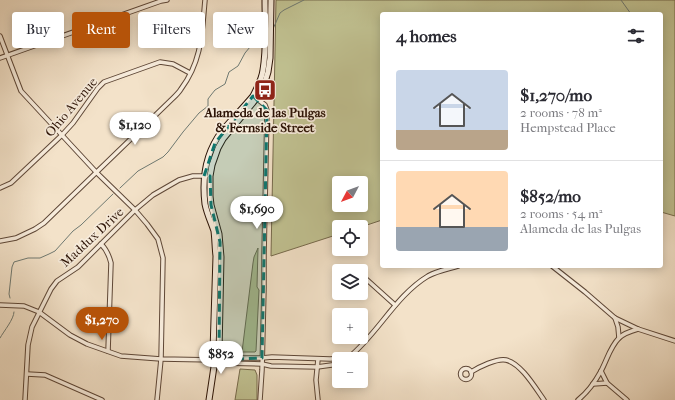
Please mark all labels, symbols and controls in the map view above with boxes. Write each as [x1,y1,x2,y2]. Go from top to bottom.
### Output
chip: Buy [12,12,64,48]
chip: Rent [72,12,130,48]
chip: Filters [138,12,205,48]
chip: New [213,12,268,48]
icon: filters [625,25,647,47]
text: 4 homes [396,26,456,46]
street label: Ohio Avenue [42,74,100,140]
bus stop icon: Alameda de las Pulgas & Fernside Street [252,77,278,103]
text: $1,270/mo [520,85,592,105]
icon: home [428,86,476,134]
place label: Alameda de las Pulgas & Fernside Street [203,105,326,135]
text: 2 rooms · 78 m² [520,105,602,120]
pin: $1,120 [102,112,168,146]
text: $1,120 [119,117,151,132]
text: Hempstead Place [520,120,616,135]
north arrow [332,176,368,212]
map controls [332,176,368,388]
text: $852/mo [520,186,581,206]
icon: home [428,187,476,235]
pin: $1,690 [224,196,290,230]
text: $1,690 [239,201,275,216]
street label: Maddux Drive [57,204,127,270]
text: 2 rooms · 54 m² [520,206,602,221]
button: locate [332,220,368,256]
text: Alameda de las Pulgas [520,221,641,236]
button: layers [332,264,368,300]
pin: $1,270 [69,307,135,341]
button: + [332,308,368,344]
text: $1,270 [85,312,119,327]
pin: $852 [197,341,245,375]
text: $852 [208,346,234,361]
button: − [332,352,368,388]

